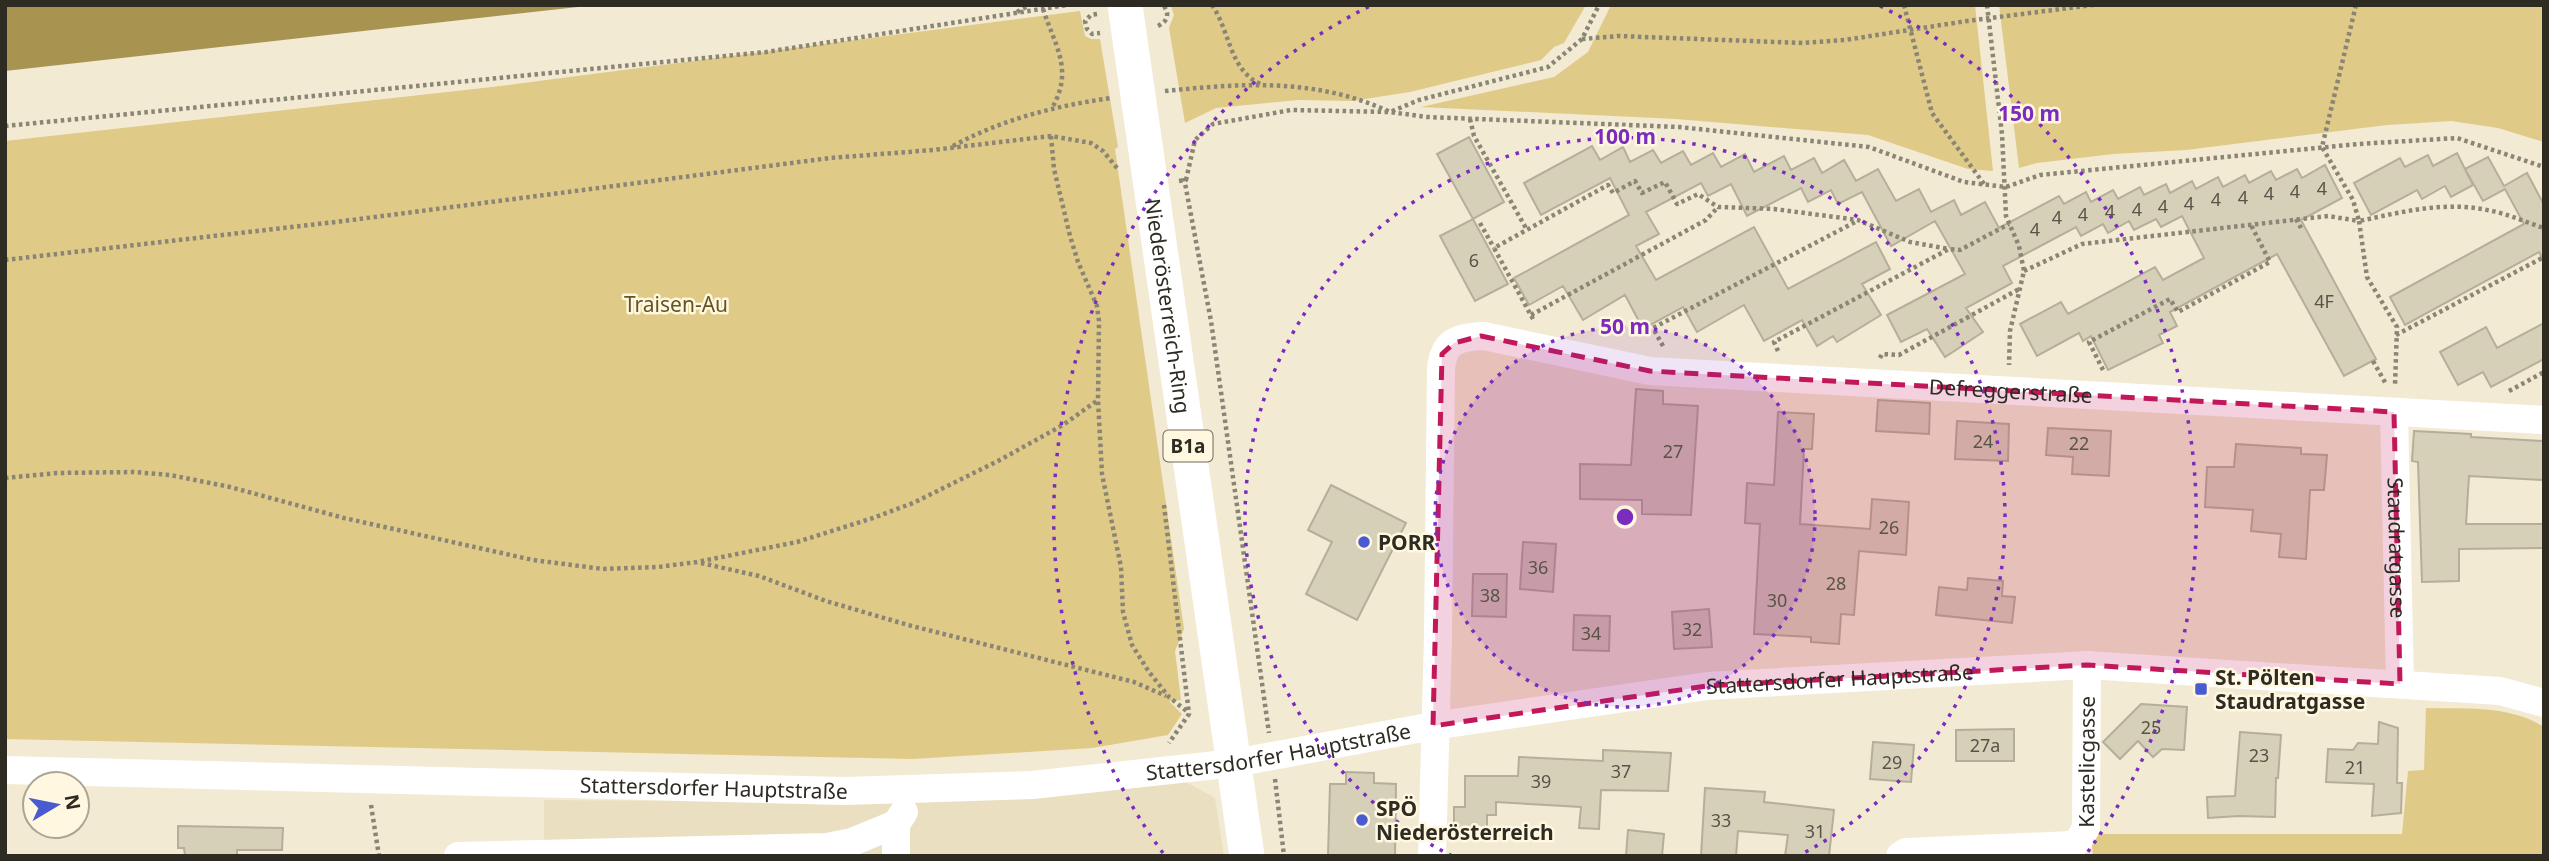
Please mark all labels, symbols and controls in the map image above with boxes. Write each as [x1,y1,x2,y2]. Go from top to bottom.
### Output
text: 150 m [1998,99,2060,127]
text: 100 m [1594,122,1656,150]
house number: 4 [2317,176,2327,200]
house number: 4 [2290,179,2300,203]
house number: 4 [2264,181,2274,205]
house number: 4 [2238,185,2248,209]
house number: 4 [2211,187,2221,211]
house number: 4 [2184,191,2194,215]
house number: 4 [2158,194,2168,218]
street label: Niederösterreich-Ring [1139,197,1197,415]
house number: 4 [2132,197,2142,221]
house number: 4 [2105,199,2115,223]
house number: 4 [2078,202,2088,226]
house number: 4 [2052,205,2062,229]
house number: 4 [2030,217,2040,241]
house number: 6 [1469,248,1479,272]
house number: 4F [2314,289,2334,313]
park label: Traisen-Au [624,290,728,318]
text: 50 m [1600,312,1650,340]
street label: Defreggerstraße [1928,372,2093,409]
house number: 24 [1973,429,1993,453]
road number: B1a [1164,430,1212,462]
house number: 22 [2069,431,2089,455]
house number: 27 [1663,439,1683,463]
street label: Staudratgasse [2381,477,2413,619]
centre of rings [1613,505,1637,529]
house number: 26 [1879,515,1899,539]
place label: PORR [1378,528,1435,556]
marker: PORR [1356,534,1372,550]
house number: 36 [1528,555,1548,579]
house number: 28 [1826,571,1846,595]
house number: 38 [1480,583,1500,607]
house number: 30 [1767,588,1787,612]
house number: 32 [1682,617,1702,641]
house number: 34 [1581,621,1601,645]
street label: Stattersdorfer Hauptstraße [1705,657,1974,700]
place label: St. Pölten Staudratgasse [2215,663,2365,715]
marker: St. Pölten Staudratgasse [2193,681,2209,697]
street label: Kastelicgasse [2072,696,2101,828]
house number: 25 [2141,715,2161,739]
street label: Stattersdorfer Hauptstraße [1144,716,1413,787]
house number: 27a [1970,733,2000,757]
house number: 23 [2249,743,2269,767]
house number: 29 [1882,750,1902,774]
house number: 21 [2345,755,2365,779]
house number: 37 [1611,759,1631,783]
house number: 39 [1531,769,1551,793]
north arrow [21,770,91,840]
street label: Stattersdorfer Hauptstraße [579,770,848,805]
text: N [59,792,87,812]
place label: SPÖ Niederösterreich [1376,794,1554,846]
house number: 33 [1711,808,1731,832]
marker: SPÖ Niederösterreich [1354,812,1370,828]
house number: 31 [1805,819,1825,843]

